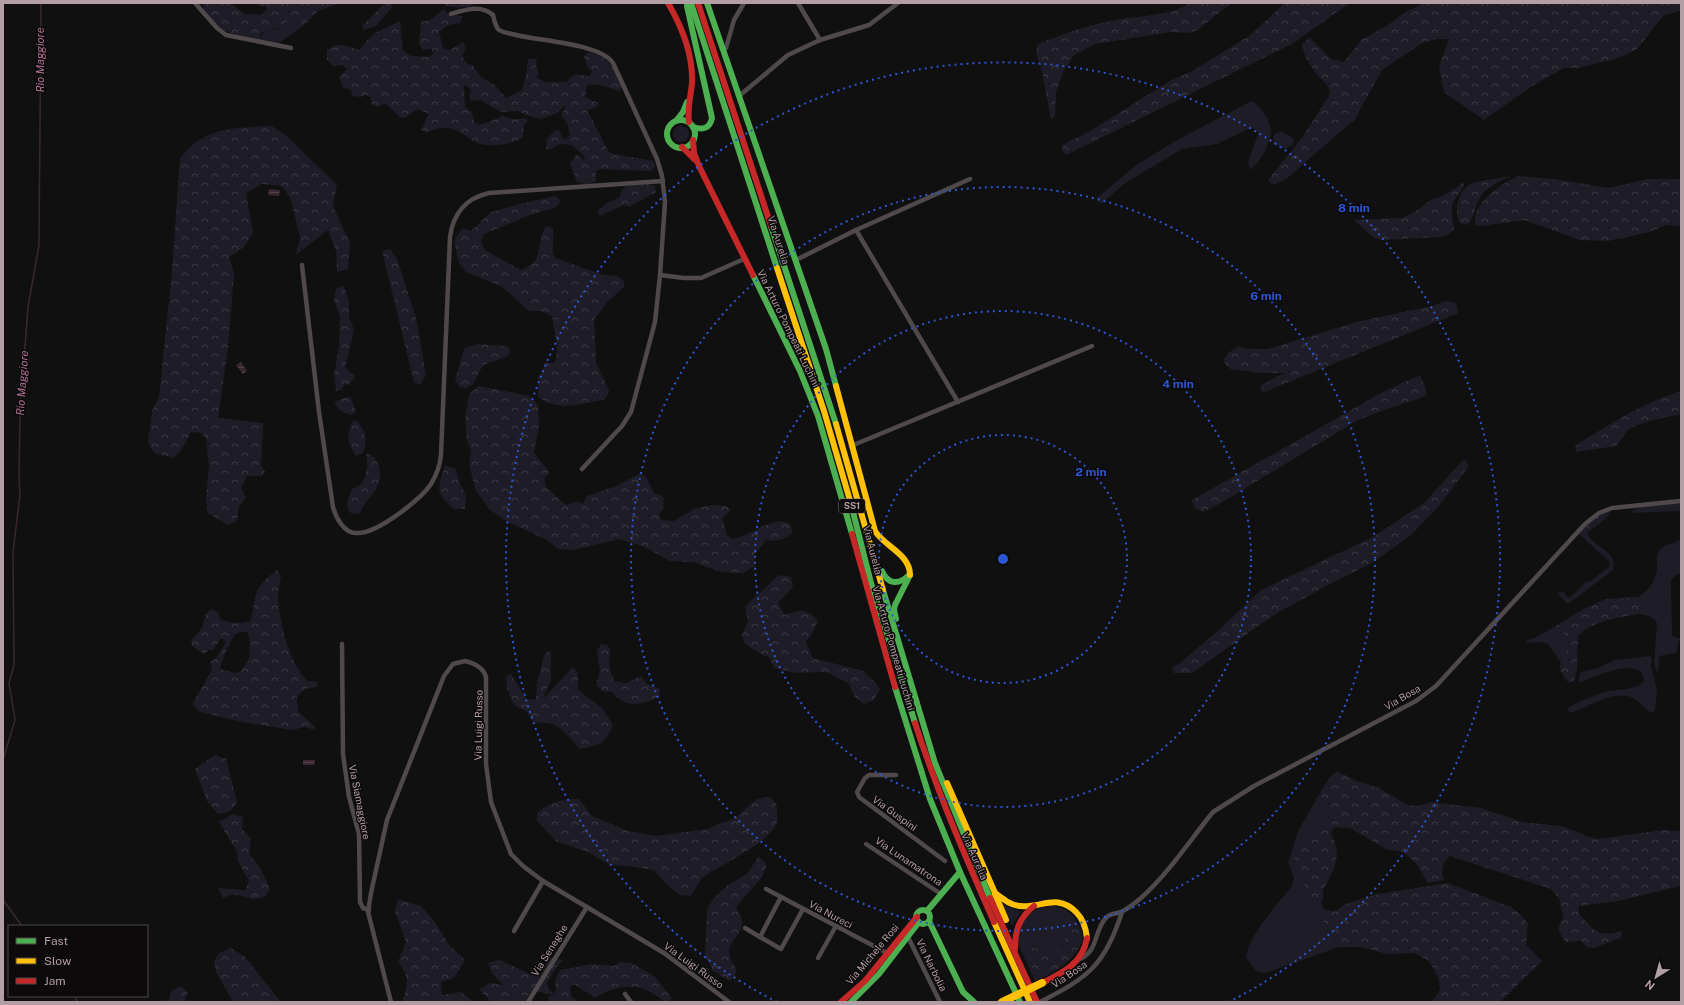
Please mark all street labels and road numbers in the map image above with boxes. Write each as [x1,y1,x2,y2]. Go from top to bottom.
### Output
street label: Via Aurelia [765,214,793,266]
street label: Via Arturo Pompeati Luchini [755,267,823,389]
road number: SS1 [839,499,865,513]
street label: Via Aurelia [861,524,885,576]
street label: Via Arturo Pompeati Luchini [870,584,918,712]
street label: Via Bosa [1382,682,1422,712]
street label: Via Luigi Russo [471,689,485,760]
street label: Via Siamaggiore [347,764,373,841]
street label: Via Guspini [870,793,920,833]
street label: Via Aurelia [959,830,991,882]
street label: Via Lunamatrona [873,834,945,888]
street label: Via Nureci [807,897,855,931]
street label: Via Michele Rosi [843,921,901,987]
street label: Via Seneghe [528,922,570,978]
street label: Via Narbolia [914,937,950,993]
street label: Via Luigi Russo [662,939,726,991]
street label: Via Bosa [1049,958,1089,990]

